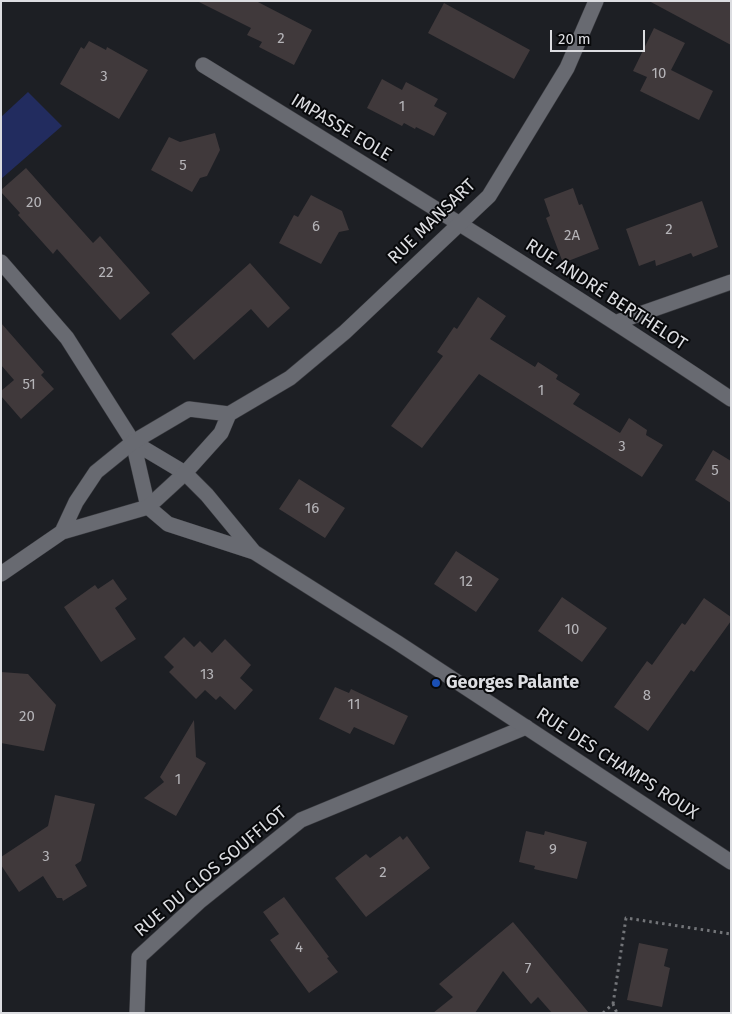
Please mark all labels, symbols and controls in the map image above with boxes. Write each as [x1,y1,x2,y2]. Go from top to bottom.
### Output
scale bar [552,20,647,52]
house number: 2 [277,30,285,48]
text: 20 m [558,30,591,48]
house number: 10 [652,65,666,83]
house number: 3 [100,68,108,86]
street label: IMPASSE EOLE [287,90,395,166]
house number: 1 [399,98,405,116]
house number: 5 [179,157,187,175]
street label: RUE MANSART [384,175,480,269]
house number: 20 [26,194,42,212]
house number: 6 [312,218,320,236]
house number: 2 [665,221,673,239]
house number: 2A [564,227,580,245]
street label: RUE ANDRÉ BERTHELOT [521,235,691,355]
house number: 22 [99,264,113,282]
house number: 51 [22,376,36,394]
house number: 1 [538,382,544,400]
house number: 3 [618,438,626,456]
house number: 5 [711,462,719,480]
house number: 16 [305,500,319,518]
house number: 12 [459,573,473,591]
house number: 10 [565,621,579,639]
house number: 13 [200,666,214,684]
place label: Georges Palante [446,672,579,694]
marker: Georges Palante [430,677,442,689]
house number: 8 [643,687,651,705]
house number: 11 [348,696,360,714]
street label: RUE DES CHAMPS ROUX [532,704,702,824]
house number: 20 [19,708,35,726]
house number: 1 [175,771,181,789]
street label: RUE DU CLOS SOUFFLOT [131,802,291,942]
house number: 9 [549,841,557,859]
house number: 3 [42,848,50,866]
house number: 2 [379,864,387,882]
house number: 4 [295,939,303,957]
house number: 7 [525,960,531,978]

